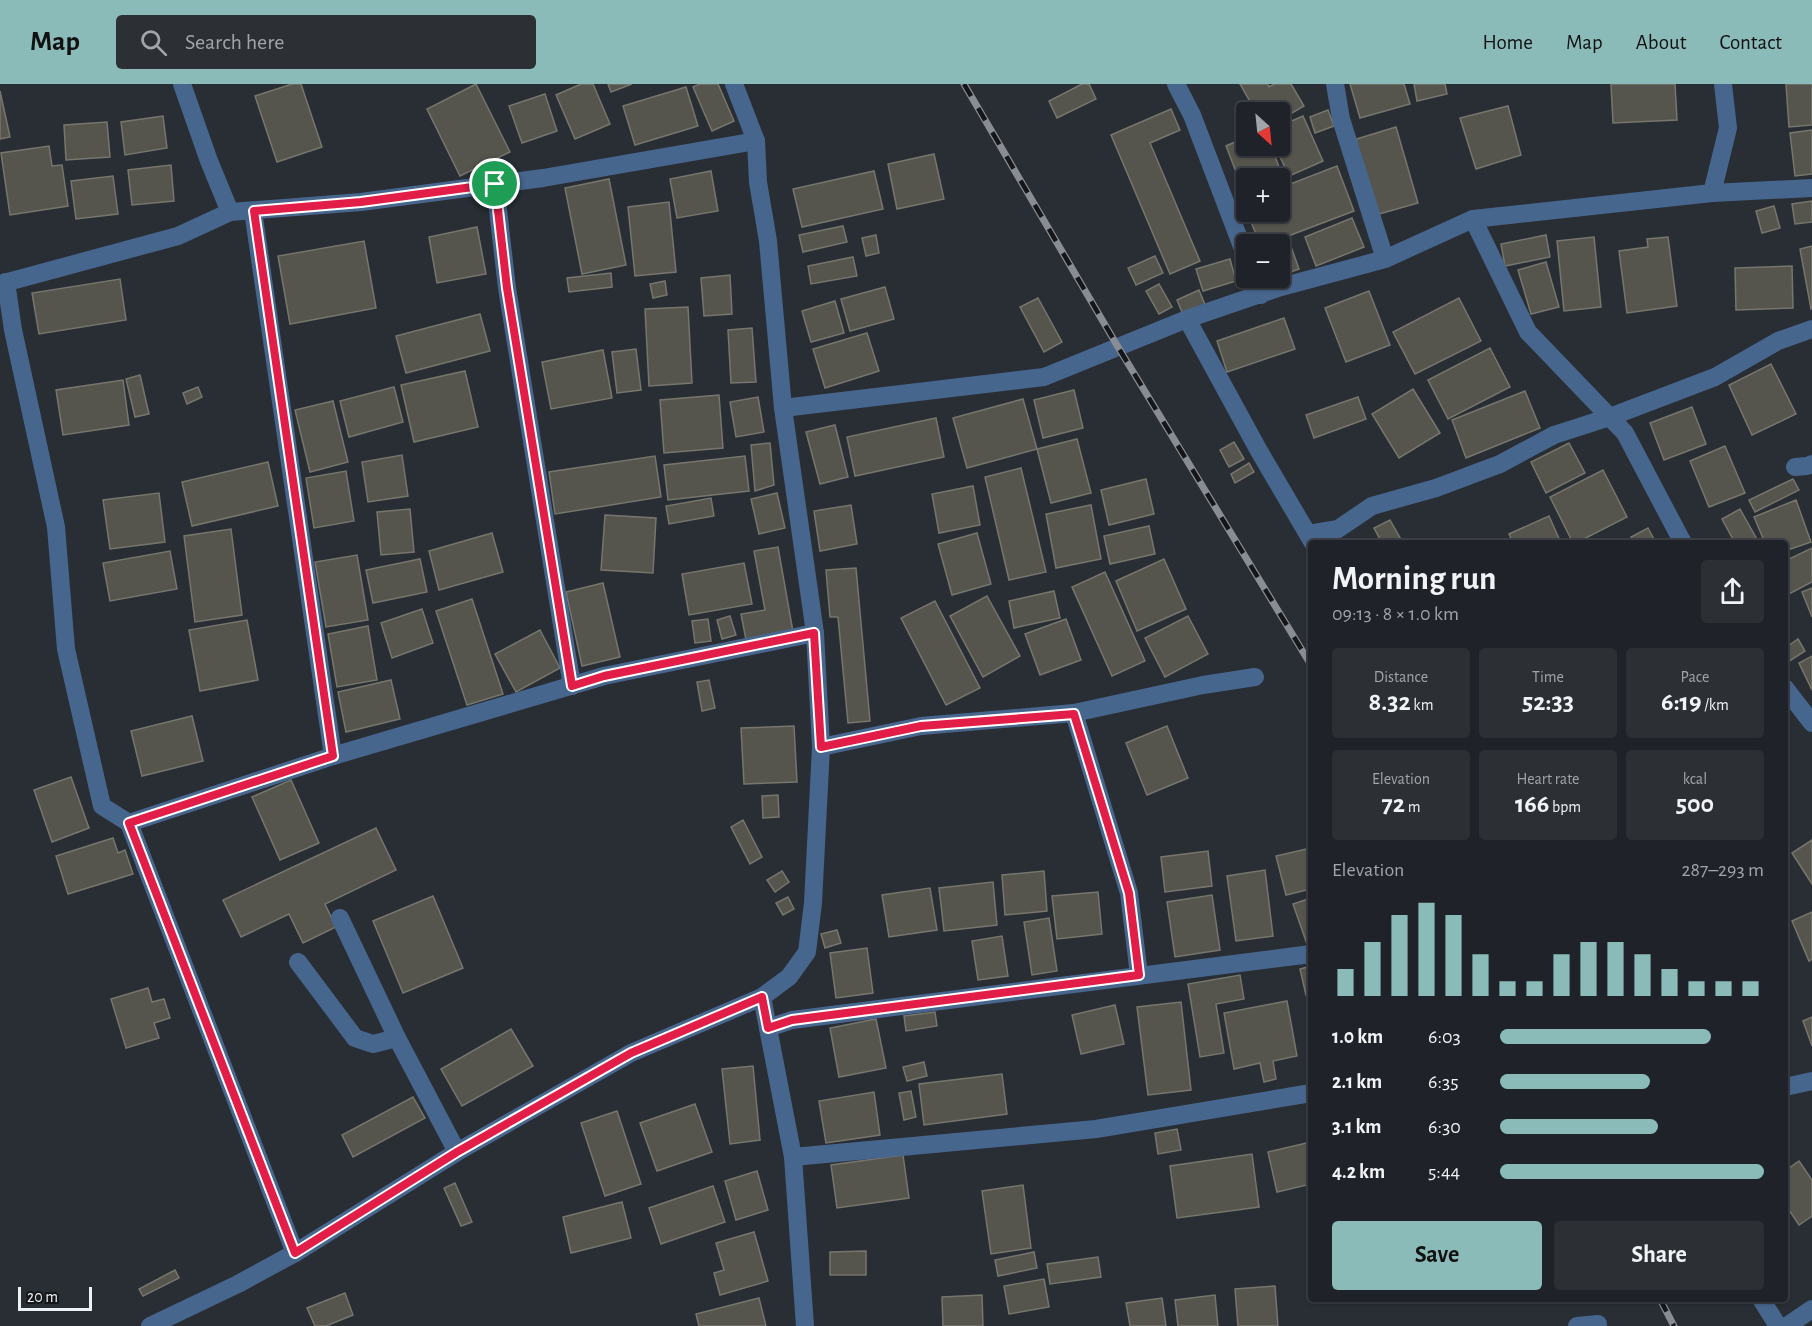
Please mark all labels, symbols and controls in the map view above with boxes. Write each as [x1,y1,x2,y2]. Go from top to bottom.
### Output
search box [116,15,536,69]
icon: search [137,26,170,59]
text: Map [30,28,80,56]
text: Search here [185,31,284,53]
text: Home [1482,32,1533,53]
text: Map [1566,32,1603,53]
text: About [1636,32,1686,53]
text: Contact [1719,32,1782,53]
north arrow [1236,102,1290,156]
map controls [1236,102,1290,288]
pin [469,158,520,209]
icon: arrive [478,167,511,200]
button: + [1236,168,1290,222]
button: − [1236,234,1290,288]
button: share [1701,560,1764,623]
text: Morning run [1332,563,1496,596]
text: 09:13 · 8 × 1.0 km [1332,604,1459,624]
text: Distance [1374,669,1428,685]
text: Time [1532,669,1564,685]
text: Pace [1681,669,1709,685]
text: 8.32 [1369,689,1411,715]
text: 52:33 [1522,689,1574,715]
text: 6:19 [1661,689,1702,715]
text: km [1411,697,1433,713]
text: /km [1702,697,1729,713]
text: Elevation [1372,771,1430,787]
text: Heart rate [1517,771,1579,787]
text: kcal [1683,771,1707,787]
text: 72 [1382,791,1405,817]
text: 166 [1515,791,1549,817]
text: 500 [1676,791,1714,817]
text: m [1405,799,1420,815]
text: bpm [1549,799,1581,815]
text: Elevation [1332,860,1404,880]
text: 287–293 m [1682,860,1764,880]
text: 1.0 km [1332,1027,1383,1047]
text: 6:03 [1428,1027,1461,1047]
text: 2.1 km [1332,1072,1382,1092]
text: 6:35 [1428,1072,1459,1092]
text: 3.1 km [1332,1117,1381,1137]
text: 6:30 [1428,1117,1461,1137]
text: 4.2 km [1332,1162,1385,1182]
text: 5:44 [1428,1162,1460,1182]
button: Save [1332,1221,1542,1290]
button: Share [1554,1221,1764,1290]
scale bar [18,1284,92,1312]
text: 20 m [27,1289,58,1305]

